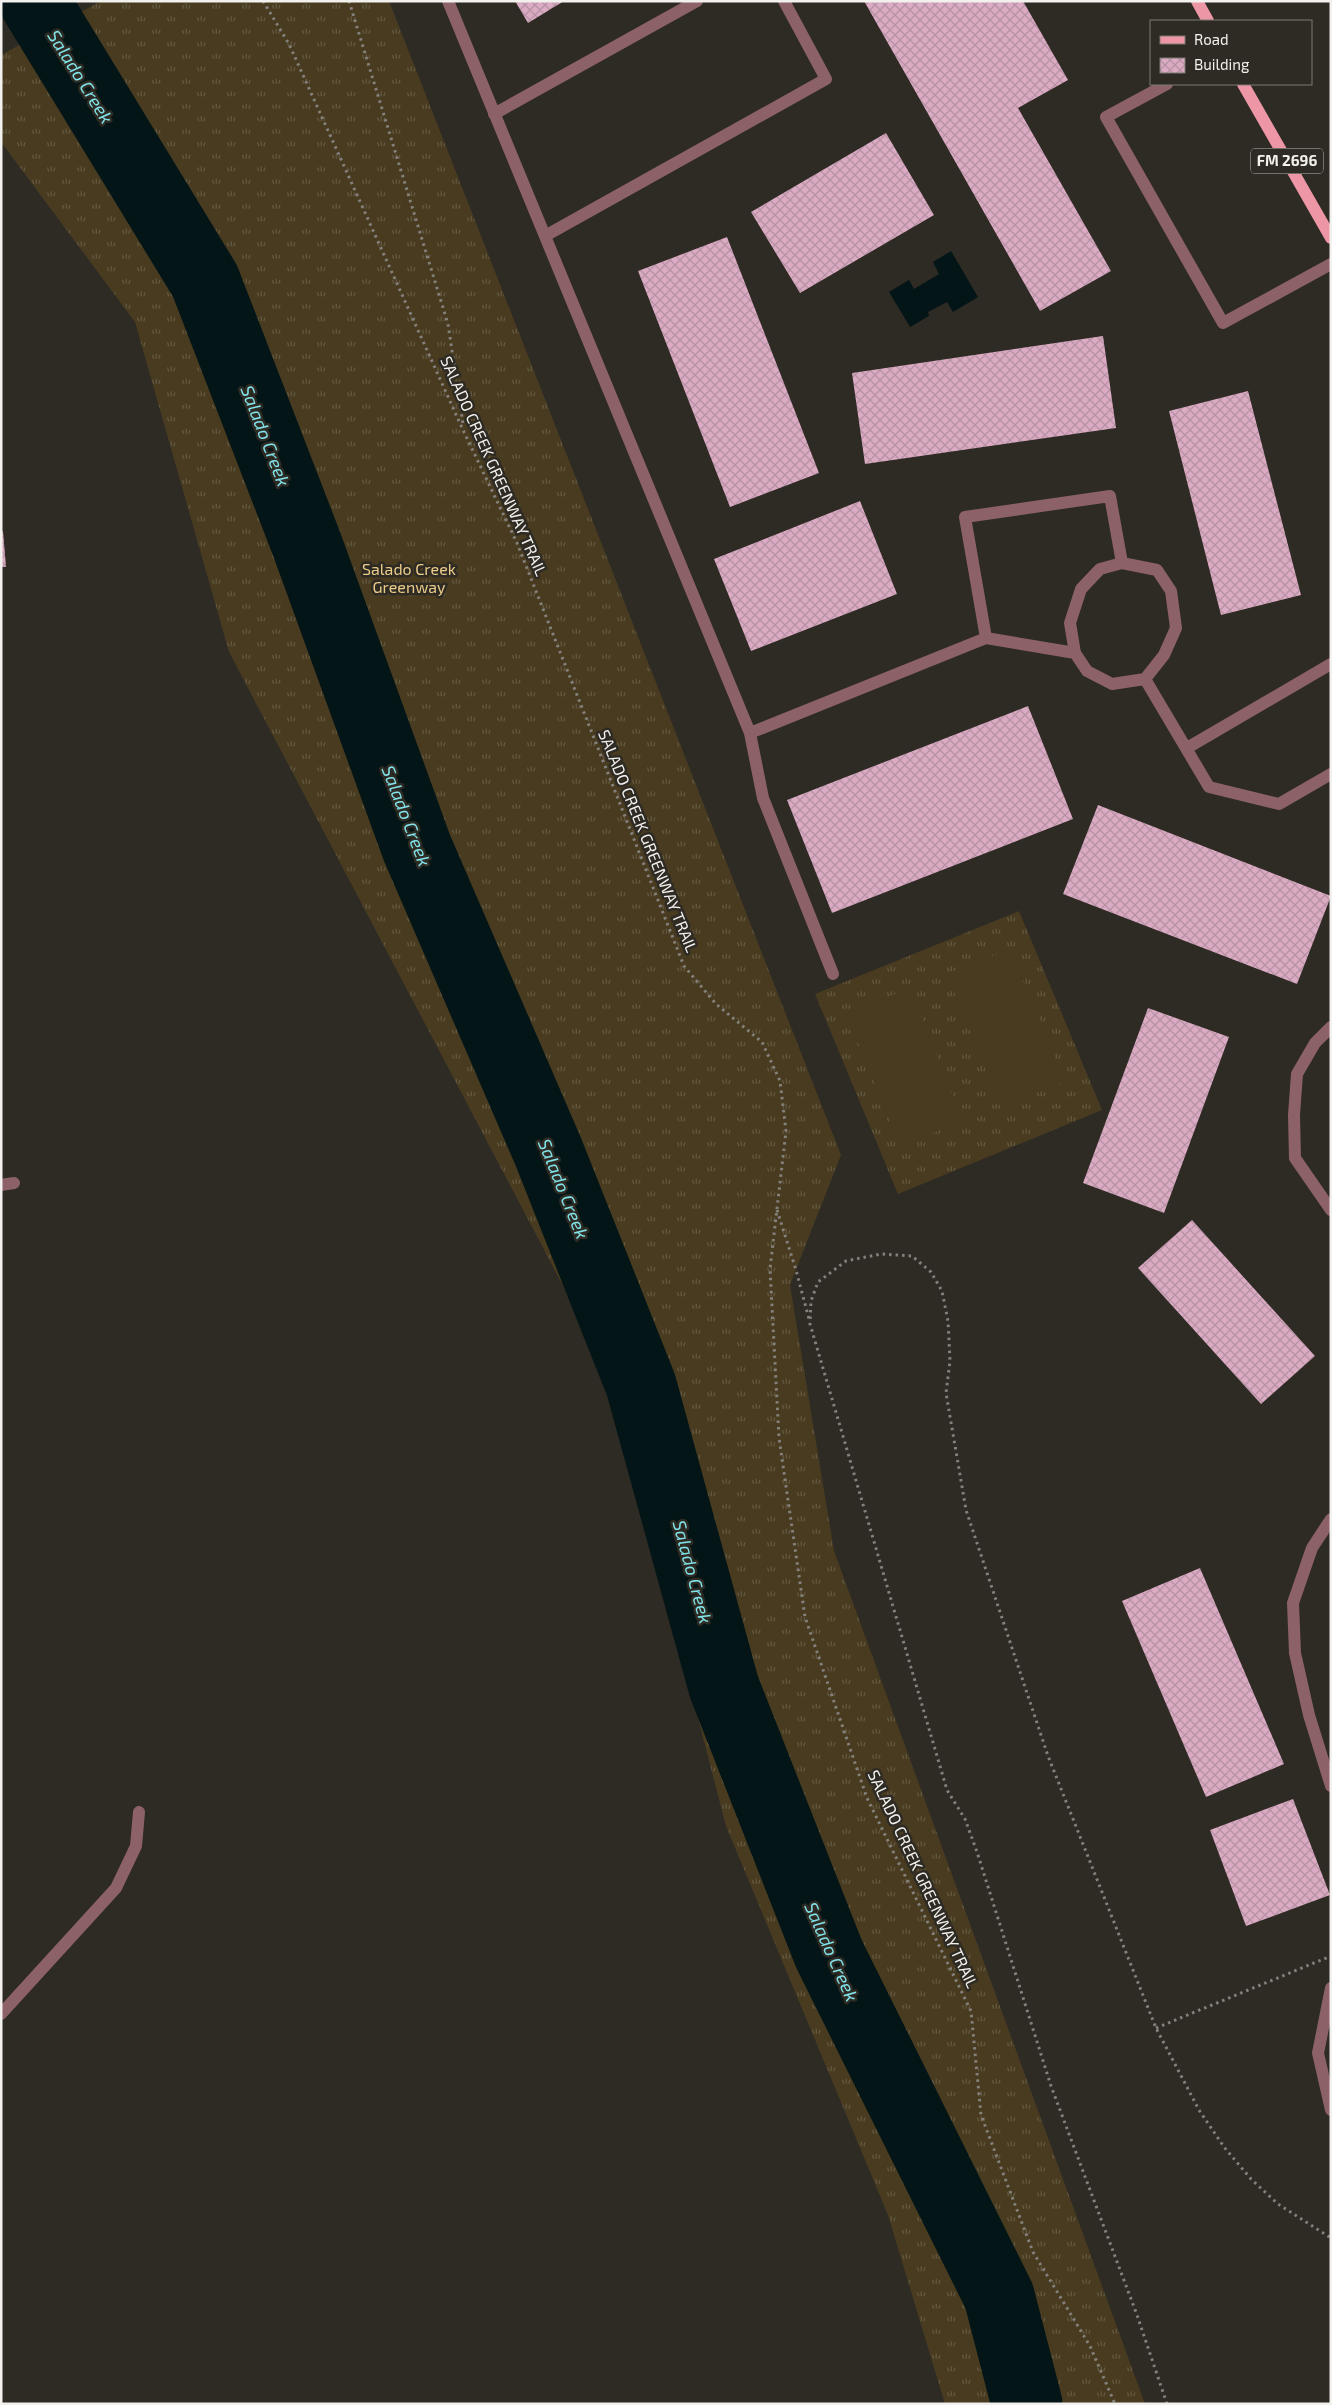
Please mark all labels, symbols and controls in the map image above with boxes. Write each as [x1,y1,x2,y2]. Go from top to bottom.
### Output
legend [1150,20,1312,85]
water label: Salado Creek [43,26,118,127]
text: Road [1194,30,1229,48]
text: Building [1194,55,1250,73]
road number: FM 2696 [1251,148,1323,174]
street label: SALADO CREEK GREENWAY TRAIL [437,353,552,578]
water label: Salado Creek [237,382,295,489]
park label: Salado Creek Greenway [362,559,456,596]
street label: SALADO CREEK GREENWAY TRAIL [595,727,702,955]
water label: Salado Creek [378,762,436,869]
water label: Salado Creek [534,1135,594,1242]
water label: Salado Creek [669,1518,717,1626]
street label: SALADO CREEK GREENWAY TRAIL [864,1767,982,1991]
water label: Salado Creek [800,1899,864,2005]

